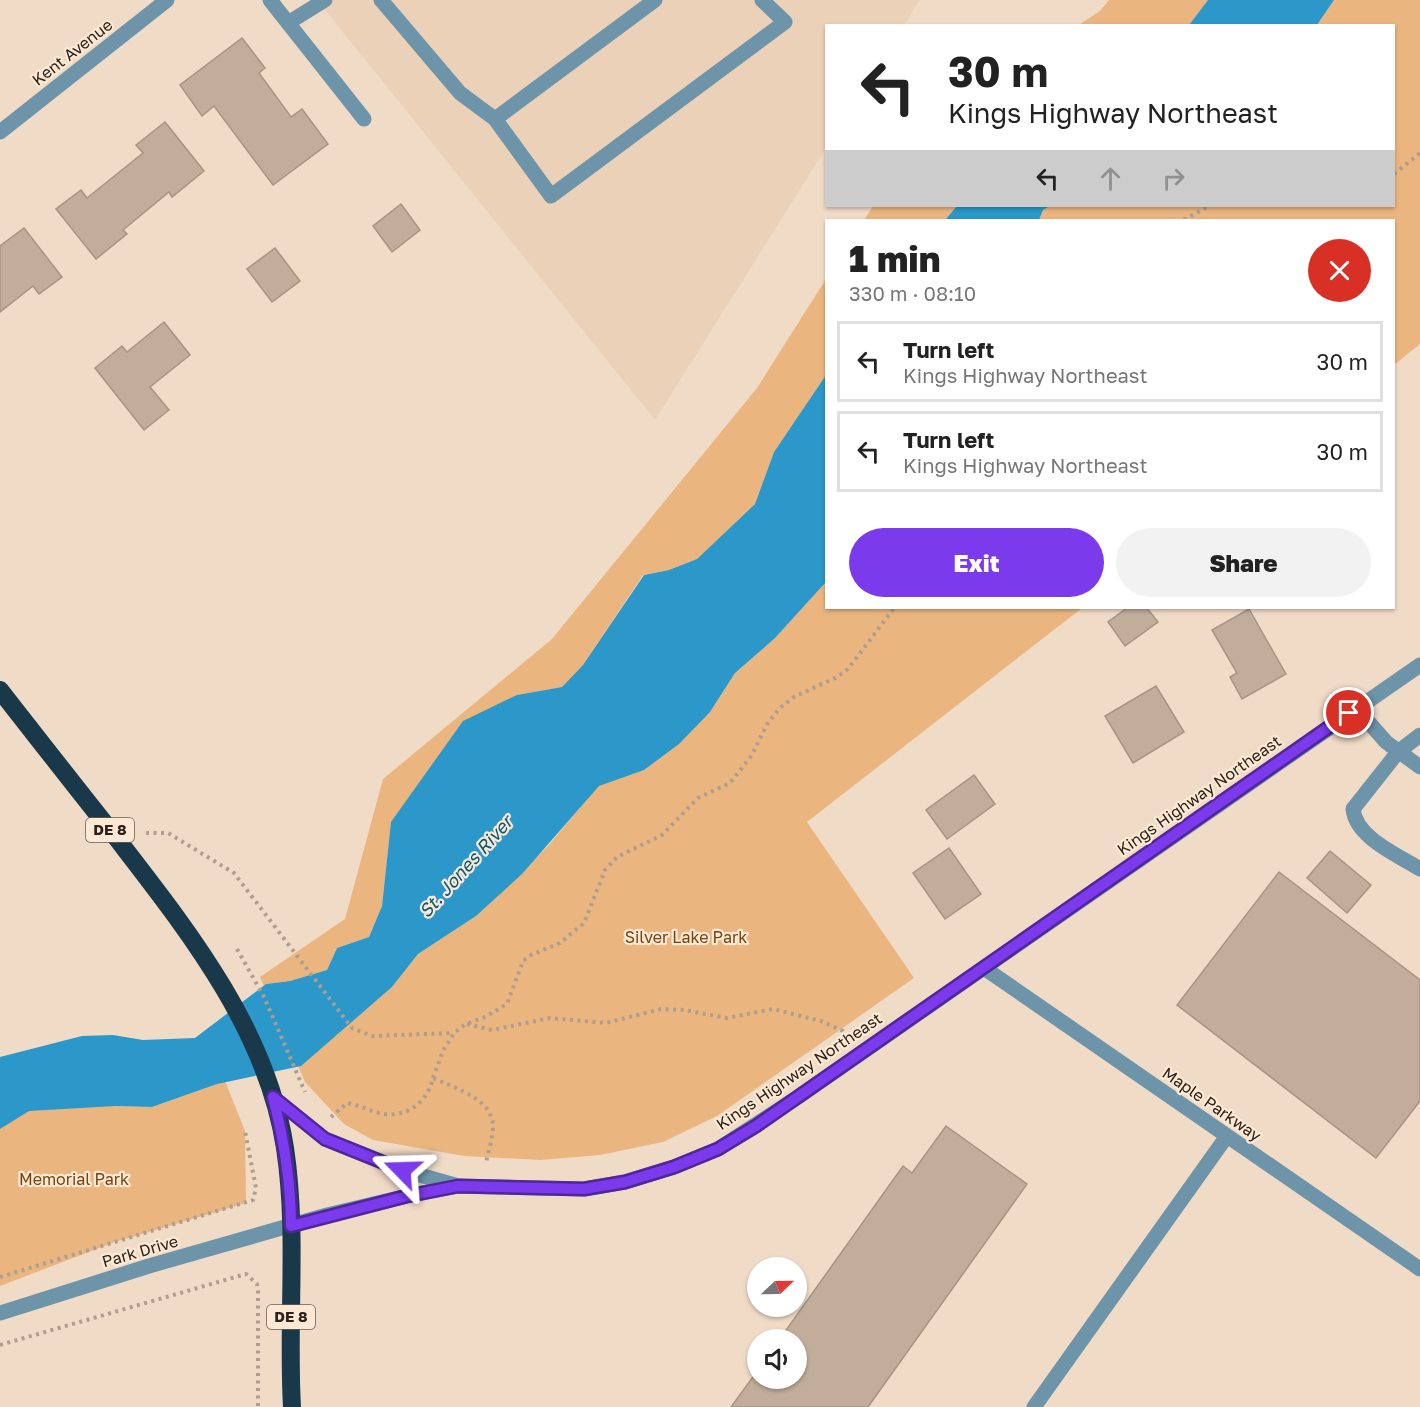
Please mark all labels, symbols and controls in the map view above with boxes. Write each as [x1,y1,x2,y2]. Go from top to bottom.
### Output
street label: Kent Avenue [28,14,116,90]
text: 30 m [948,46,1048,96]
icon: left [849,48,927,126]
text: Kings Highway Northeast [948,97,1278,129]
icon: left [1031,162,1064,195]
icon: ahead [1094,162,1127,195]
icon: right [1157,162,1190,195]
text: 1 min [849,237,940,280]
button: close [1308,239,1371,302]
text: 330 m · 08:10 [849,281,976,305]
text: Turn left [903,336,994,363]
icon: left [852,345,885,378]
text: 30 m [1317,348,1368,375]
text: Kings Highway Northeast [903,363,1147,387]
text: Turn left [903,426,994,453]
icon: left [852,435,885,468]
text: 30 m [1317,438,1368,465]
text: Kings Highway Northeast [903,453,1147,477]
button: Exit [849,528,1104,597]
button: Share [1116,528,1371,597]
pin [1323,687,1374,738]
icon: arrive [1332,696,1365,729]
street label: Kings Highway Northeast [1113,731,1285,859]
water label: St. Jones River [414,809,519,922]
road number: DE 8 [86,818,134,842]
park label: Silver Lake Park [625,927,747,947]
street label: Kings Highway Northeast [712,1008,886,1134]
street label: Maple Parkway [1159,1063,1265,1145]
position arrow [370,1138,434,1202]
park label: Memorial Park [19,1169,129,1189]
street label: Park Drive [100,1231,180,1271]
north arrow [747,1257,807,1317]
map controls [747,1257,807,1389]
road number: DE 8 [267,1305,315,1329]
button: sound [747,1329,807,1389]

